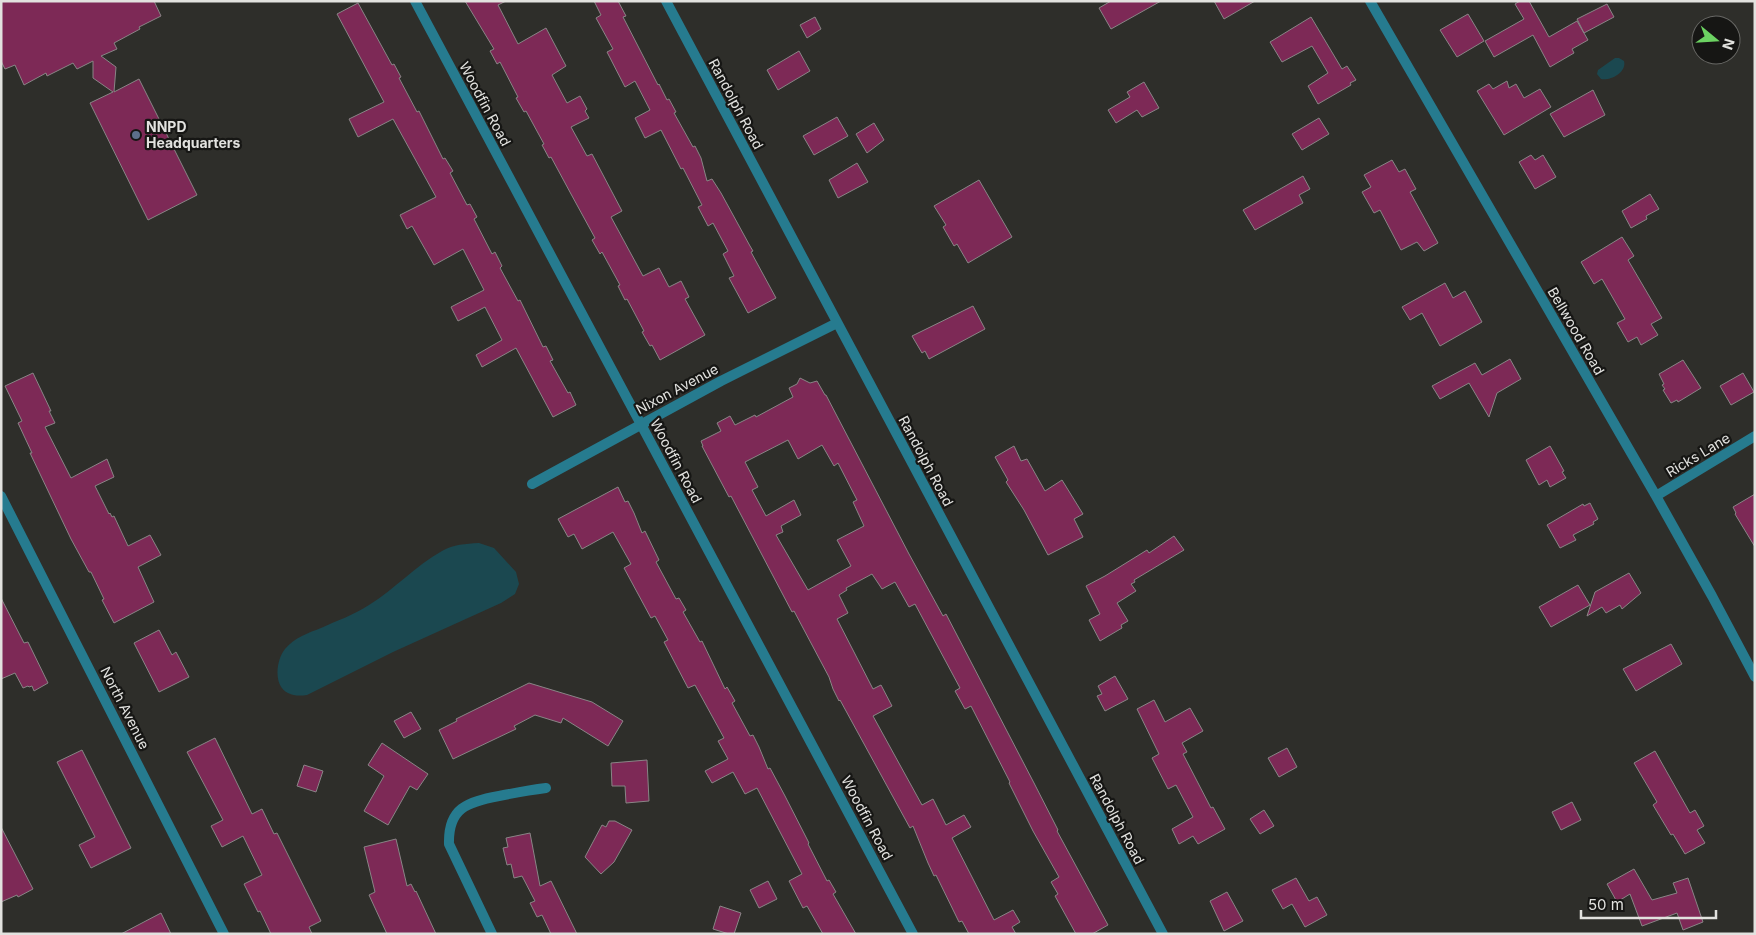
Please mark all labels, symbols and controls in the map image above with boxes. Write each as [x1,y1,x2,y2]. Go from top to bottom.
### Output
north arrow [1691,15,1741,65]
text: N [1719,36,1739,52]
street label: Randolph Road [705,56,767,152]
street label: Woodfin Road [456,59,515,149]
place label: NNPD Headquarters [146,118,241,151]
marker: NNPD Headquarters [130,129,142,141]
street label: Bellwood Road [1544,284,1608,378]
street label: Nixon Avenue [633,360,721,417]
street label: Randolph Road [895,413,957,509]
street label: Woodfin Road [647,416,706,506]
street label: Ricks Lane [1663,429,1733,480]
street label: North Avenue [97,664,154,752]
street label: Randolph Road [1086,771,1148,867]
street label: Woodfin Road [838,773,897,863]
scale bar [1581,888,1716,920]
text: 50 m [1588,895,1624,914]

